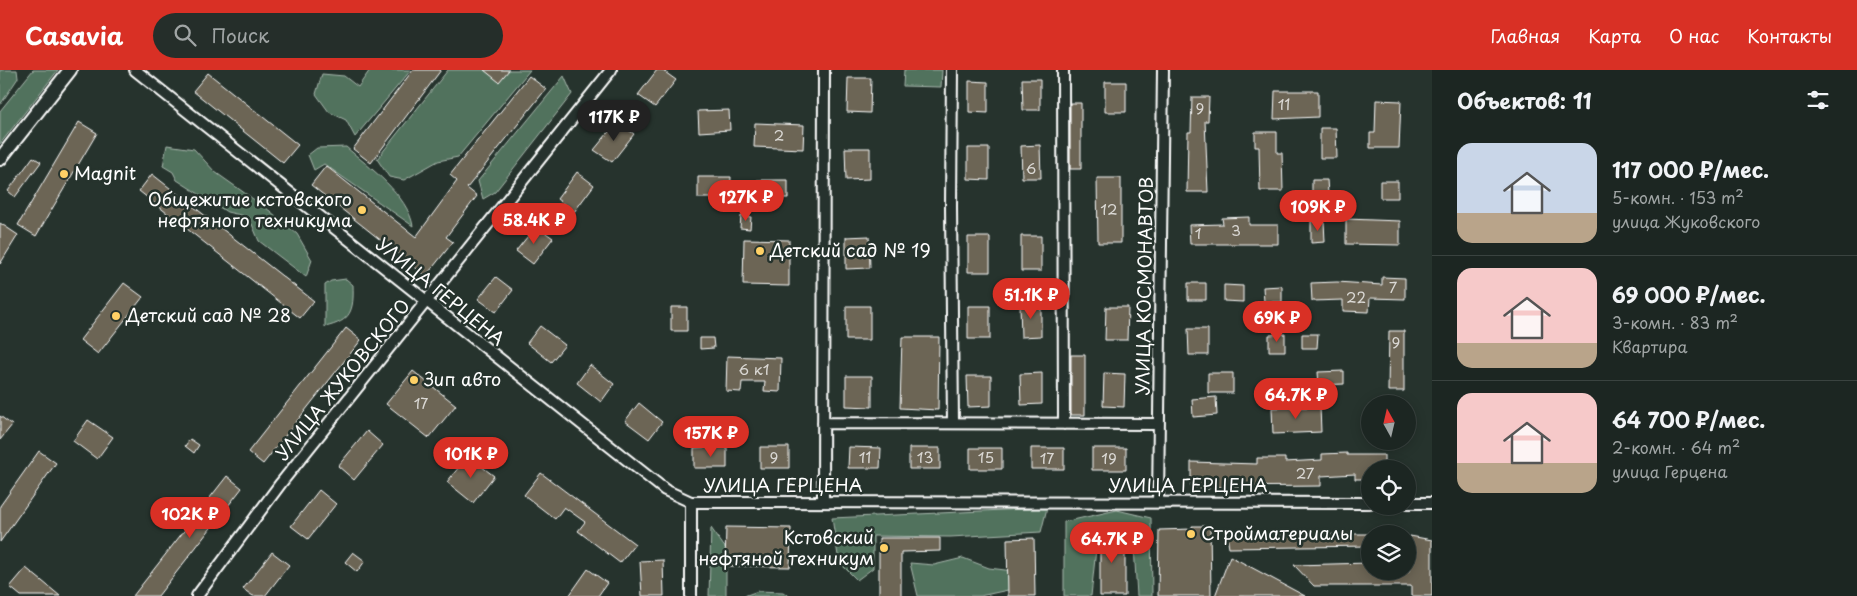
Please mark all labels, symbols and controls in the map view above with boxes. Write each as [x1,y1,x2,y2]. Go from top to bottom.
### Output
search box [153,13,503,58]
text: Casavia [25,17,123,53]
icon: search [171,21,199,49]
text: Поиск [211,21,269,49]
text: Главная [1491,22,1560,49]
text: Карта [1588,22,1641,49]
text: О нас [1669,22,1719,49]
text: Контакты [1747,22,1832,49]
text: Объектов: 11 [1457,84,1592,116]
icon: filters [1804,86,1832,114]
house number: 11 [1278,92,1290,115]
house number: 9 [1196,96,1204,119]
pin: 117K ₽ [573,100,655,142]
text: 117K ₽ [588,104,640,128]
house number: 2 [774,123,784,146]
text: 117 000 ₽/мес. [1612,153,1769,185]
house number: 6 [1026,156,1036,179]
place label: Magnit [74,159,136,186]
icon: home [1497,163,1557,223]
marker: Magnit [58,168,70,180]
street label: УЛИЦА КОСМОНАВТОВ [1128,176,1159,395]
pin: 127K ₽ [705,180,787,222]
text: 127K ₽ [719,184,773,208]
place label: Общежитие кстовского нефтяного техникума [148,185,352,233]
text: 5-комн. · 153 m² [1612,185,1744,209]
pin: 109K ₽ [1277,190,1359,232]
text: 109K ₽ [1291,194,1345,218]
house number: 12 [1100,197,1118,220]
pin: 58.4K ₽ [488,202,580,245]
marker: Общежитие кстовского нефтяного техникума [356,204,368,216]
text: 58.4K ₽ [503,207,565,231]
text: улица Жуковского [1612,209,1760,233]
house number: 3 [1231,218,1241,241]
house number: 1 [1195,221,1201,244]
street label: УЛИЦА ГЕРЦЕНА [371,230,511,352]
place label: Детский сад № 19 [769,236,931,263]
marker: Детский сад № 19 [754,245,766,257]
house number: 7 [1389,275,1398,298]
pin: 51.1K ₽ [985,278,1077,320]
text: 69 000 ₽/мес. [1612,278,1766,310]
text: 51.1K ₽ [1004,282,1058,306]
house number: 22 [1346,285,1366,308]
icon: home [1497,288,1557,348]
street label: УЛИЦА ЖУКОВСКОГО [268,293,415,466]
pin: 69K ₽ [1242,300,1312,343]
place label: Детский сад № 28 [125,301,291,328]
text: 69K ₽ [1254,305,1300,329]
marker: Детский сад № 28 [110,310,122,322]
text: 3-комн. · 83 m² [1612,310,1738,334]
house number: 9 [1392,330,1400,353]
text: Квартира [1612,334,1687,358]
house number: 6 к1 [738,357,770,380]
place label: Зип авто [424,365,501,392]
marker: Зип авто [408,374,420,386]
pin: 64.7K ₽ [1250,378,1342,420]
text: 64.7K ₽ [1265,382,1327,406]
house number: 17 [414,391,428,414]
north arrow [1361,395,1416,450]
map controls [1361,395,1416,580]
text: 64 700 ₽/мес. [1612,403,1765,435]
icon: home [1497,413,1557,473]
pin: 157K ₽ [670,416,752,458]
text: 157K ₽ [684,420,738,444]
text: 2-комн. · 64 m² [1612,435,1740,459]
pin: 101K ₽ [430,436,512,479]
text: 101K ₽ [444,441,498,465]
house number: 9 [770,445,778,468]
house number: 11 [859,445,871,468]
house number: 13 [917,445,933,468]
house number: 15 [978,445,994,468]
house number: 17 [1040,446,1054,469]
house number: 19 [1101,446,1117,469]
text: улица Герцена [1612,459,1728,483]
button: locate [1361,460,1416,515]
house number: 27 [1296,461,1315,484]
street label: УЛИЦА ГЕРЦЕНА [703,471,863,498]
street label: УЛИЦА ГЕРЦЕНА [1108,471,1268,498]
pin: 102K ₽ [149,496,231,539]
text: 102K ₽ [161,501,219,525]
place label: Стройматериалы [1201,519,1353,546]
pin: 64.7K ₽ [1066,522,1158,564]
place label: Кстовский нефтяной техникум [698,523,874,571]
button: layers [1361,525,1416,580]
text: 64.7K ₽ [1081,526,1143,550]
marker: Стройматериалы [1185,528,1197,540]
marker: Кстовский нефтяной техникум [878,542,890,554]

